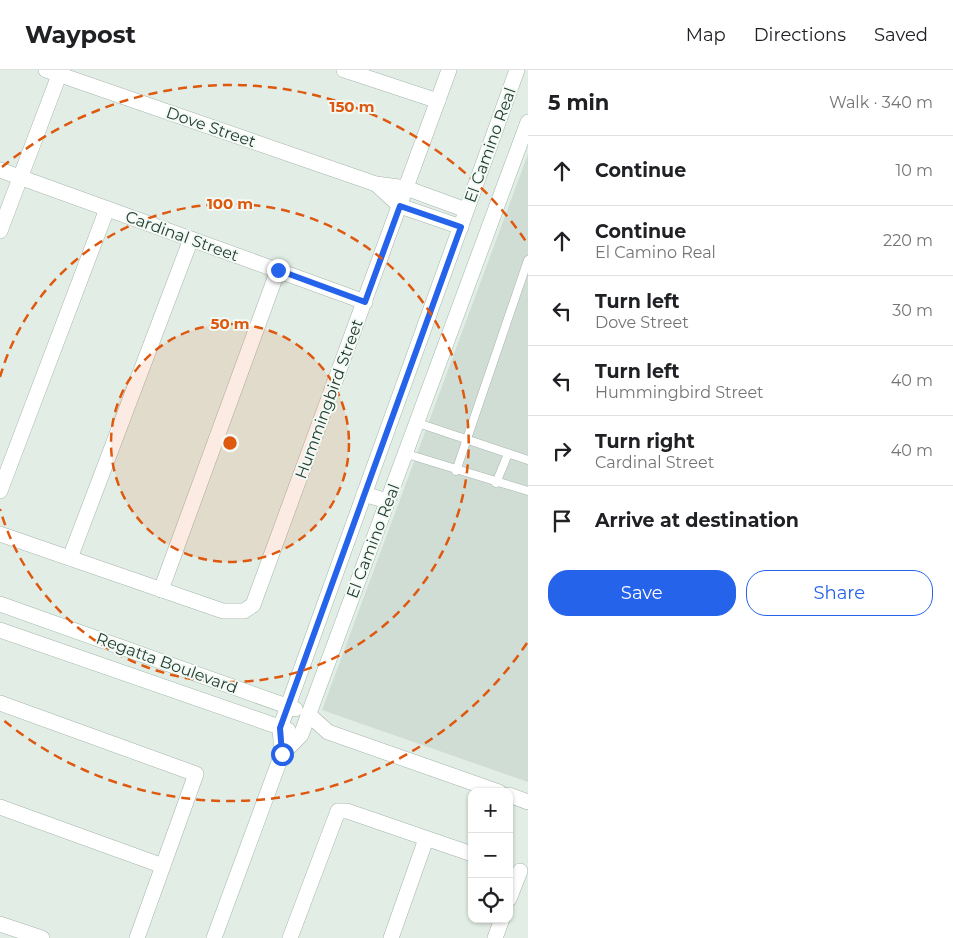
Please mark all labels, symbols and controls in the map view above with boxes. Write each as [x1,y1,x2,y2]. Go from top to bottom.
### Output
text: Waypost [25,20,136,49]
text: Map [686,24,726,46]
text: Directions [754,24,846,46]
text: Saved [874,24,928,46]
street label: El Camino Real [460,85,520,205]
text: 5 min [548,90,609,115]
text: Walk · 340 m [829,93,933,112]
text: 150 m [330,97,374,116]
street label: Dove Street [164,103,259,151]
icon: ahead [548,157,576,185]
text: Continue [595,159,686,182]
text: 10 m [895,161,933,180]
text: 100 m [207,194,253,213]
street label: Cardinal Street [123,207,242,265]
text: Continue [595,220,686,243]
icon: ahead [548,227,576,255]
text: 220 m [883,231,933,250]
text: El Camino Real [595,243,716,262]
route end [267,259,290,282]
text: Turn left [595,290,680,313]
icon: left [548,297,576,325]
text: 30 m [892,301,933,320]
text: Dove Street [595,313,689,332]
text: 50 m [210,314,250,333]
street label: Hummingbird Street [291,316,367,481]
text: Turn left [595,360,680,383]
icon: left [548,367,576,395]
text: 40 m [891,371,933,390]
text: Hummingbird Street [595,383,764,402]
text: Turn right [595,430,695,453]
centre of rings [221,434,239,452]
icon: right [548,437,576,465]
text: 40 m [891,441,933,460]
text: Cardinal Street [595,453,714,472]
street label: El Camino Real [342,481,404,601]
icon: arrive [548,507,576,535]
text: Arrive at destination [595,509,799,532]
button: Save [548,570,736,616]
button: Share [746,570,933,616]
street label: Regatta Boulevard [94,629,240,697]
route start [271,743,294,766]
map controls [468,788,513,923]
button: + [468,788,513,833]
button: − [468,833,513,878]
button: locate [468,878,513,923]

